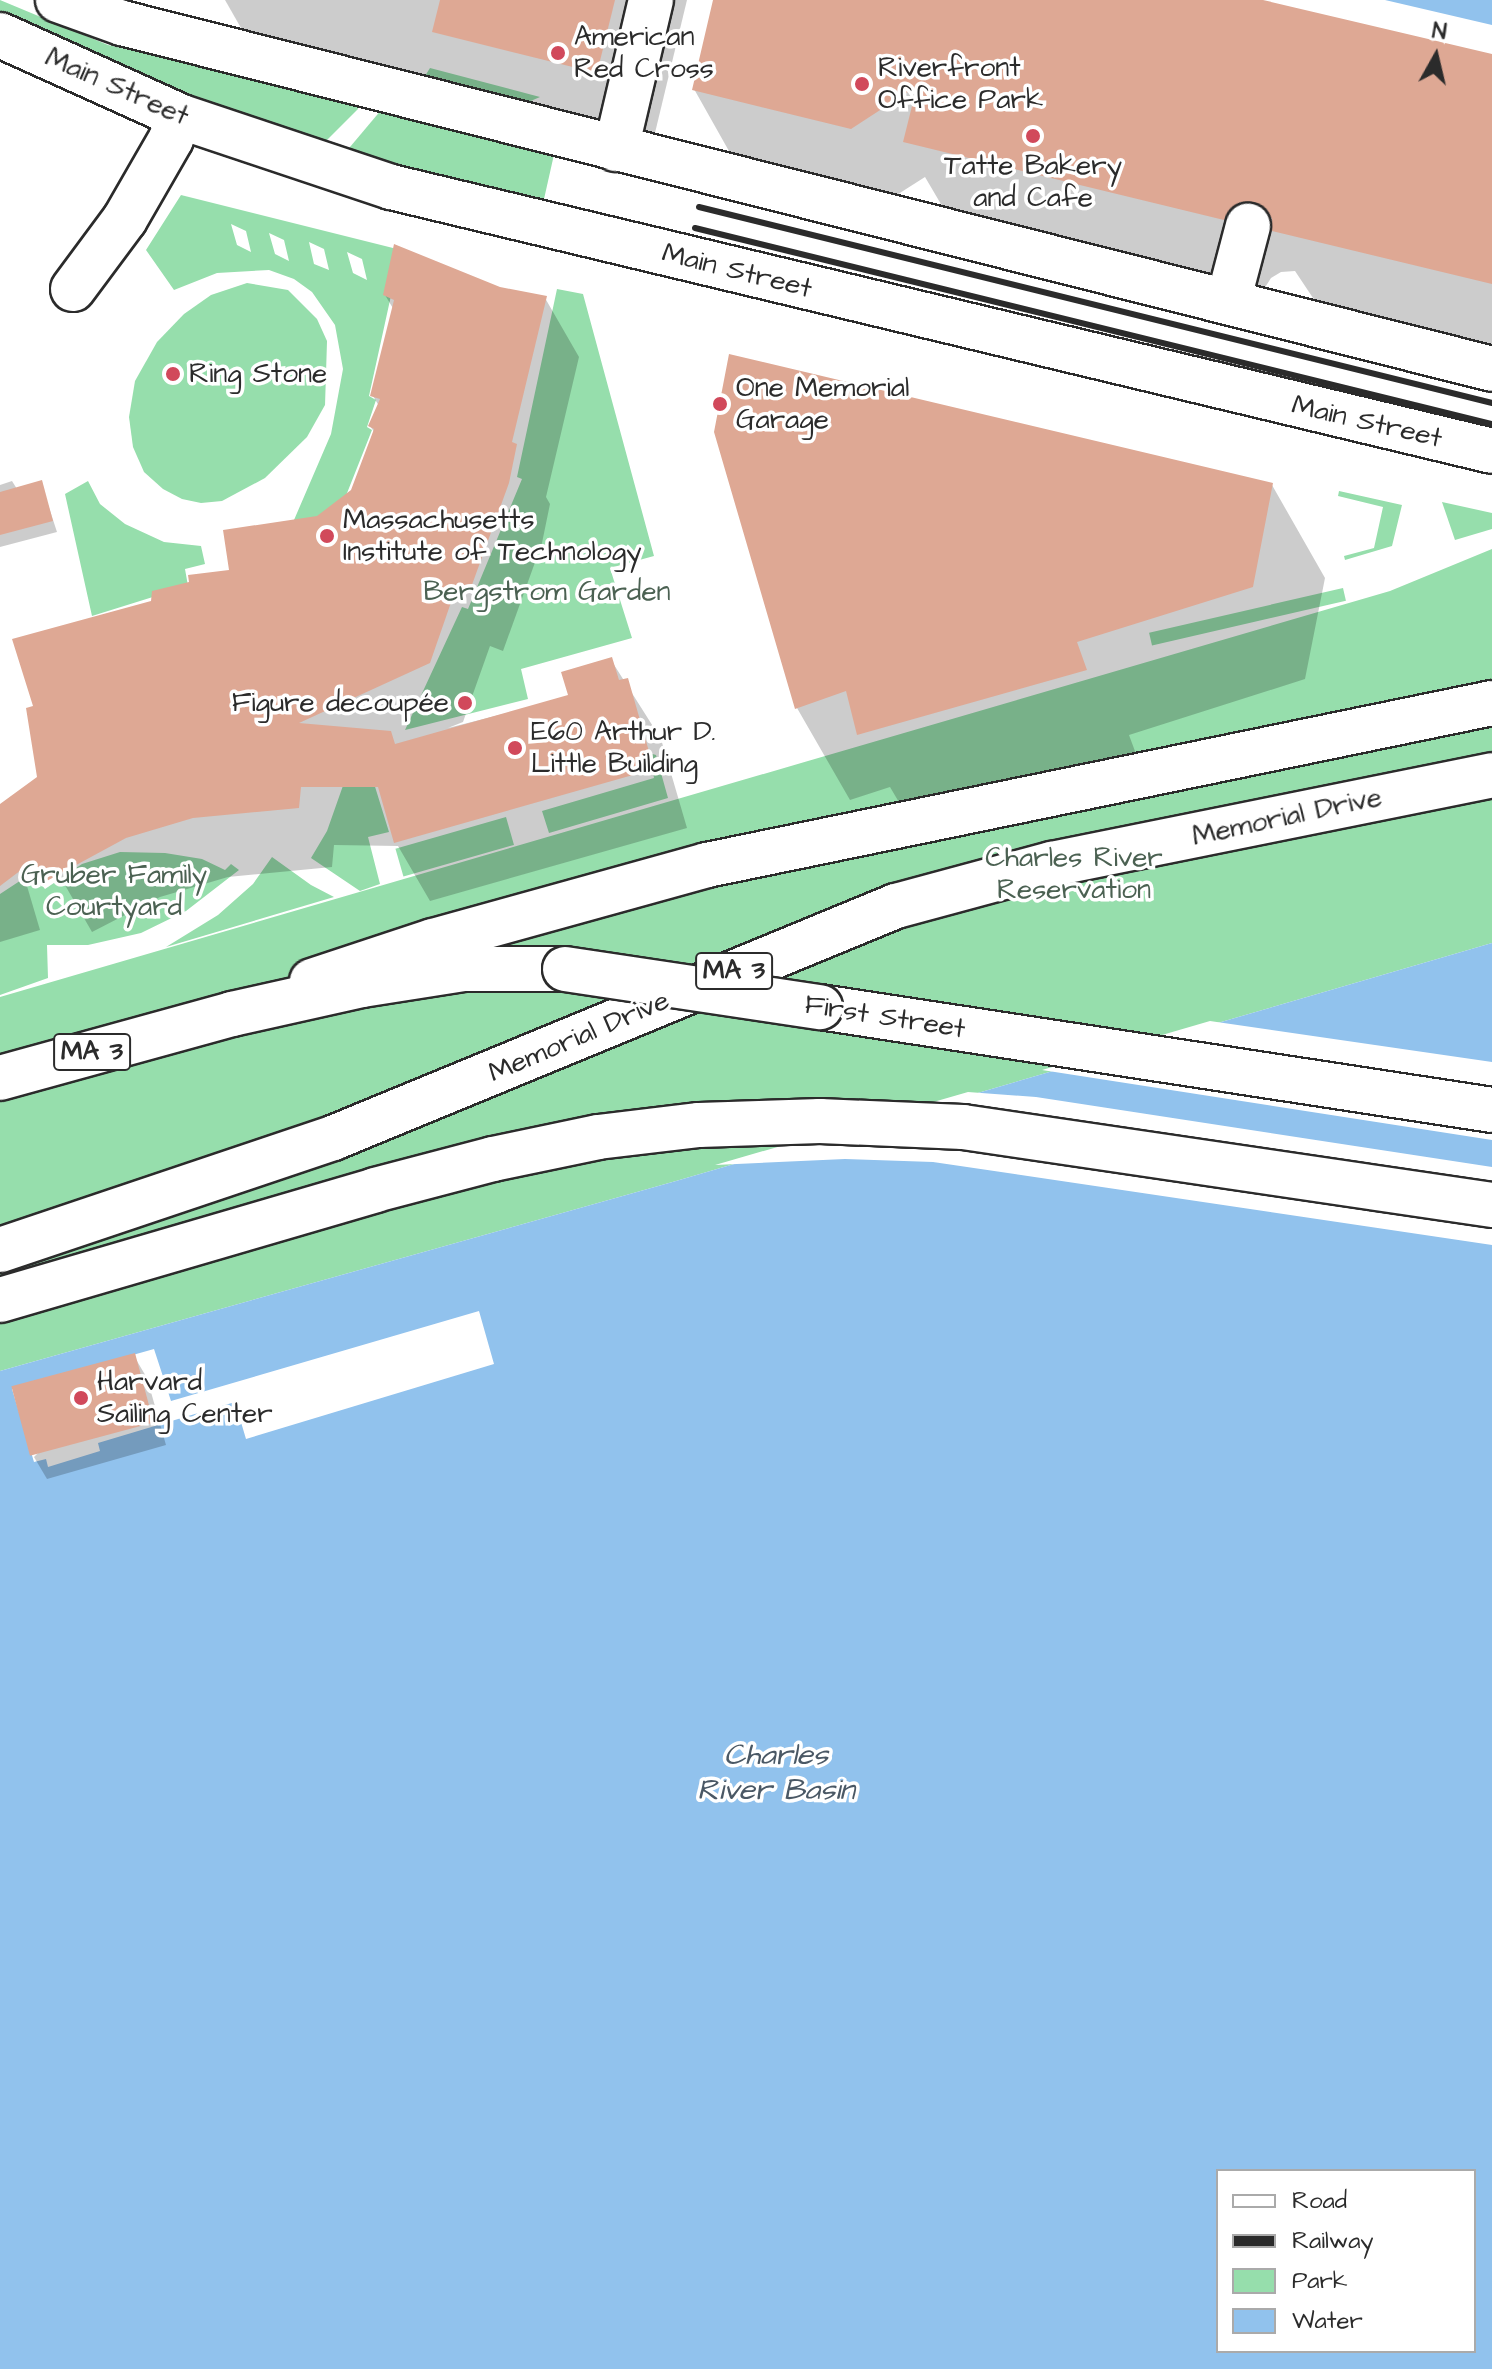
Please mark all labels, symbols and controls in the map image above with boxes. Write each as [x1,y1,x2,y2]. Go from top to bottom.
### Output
text: N [1430,15,1448,48]
north arrow [1396,16,1476,96]
place label: American Red Cross [574,20,714,86]
street label: Main Street [40,40,194,134]
marker: American Red Cross [549,44,567,62]
place label: Riverfront Office Park [878,51,1043,117]
marker: Riverfront Office Park [853,75,871,93]
marker: Tatte Bakery and Cafe [1024,127,1042,145]
place label: Tatte Bakery and Cafe [944,149,1122,215]
street label: Main Street [659,236,815,306]
place label: Ring Stone [189,357,327,391]
marker: Ring Stone [164,365,182,383]
place label: One Memorial Garage [736,371,909,437]
street label: Main Street [1289,388,1445,456]
marker: One Memorial Garage [711,395,729,413]
place label: Massachusetts Institute of Technology [343,503,642,569]
marker: Massachusetts Institute of Technology [318,527,336,545]
park label: Bergstrom Garden [423,575,671,609]
place label: Figure decoupée [232,686,449,720]
marker: Figure decoupée [456,694,474,712]
place label: E60 Arthur D. Little Building [531,715,716,781]
marker: E60 Arthur D. Little Building [506,739,524,757]
street label: Memorial Drive [1189,781,1385,853]
park label: Charles River Reservation [985,841,1163,907]
park label: Gruber Family Courtyard [21,858,207,924]
road number: MA 3 [694,949,774,993]
street label: Memorial Drive [484,984,674,1090]
street label: First Street [802,988,968,1046]
road number: MA 3 [52,1030,132,1074]
place label: Harvard Sailing Center [97,1365,273,1431]
marker: Harvard Sailing Center [72,1389,90,1407]
water label: Charles River Basin [697,1737,855,1808]
legend [1216,2169,1476,2353]
text: Road [1292,2184,1347,2218]
text: Railway [1292,2224,1374,2258]
text: Park [1292,2264,1348,2298]
text: Water [1292,2304,1363,2338]

